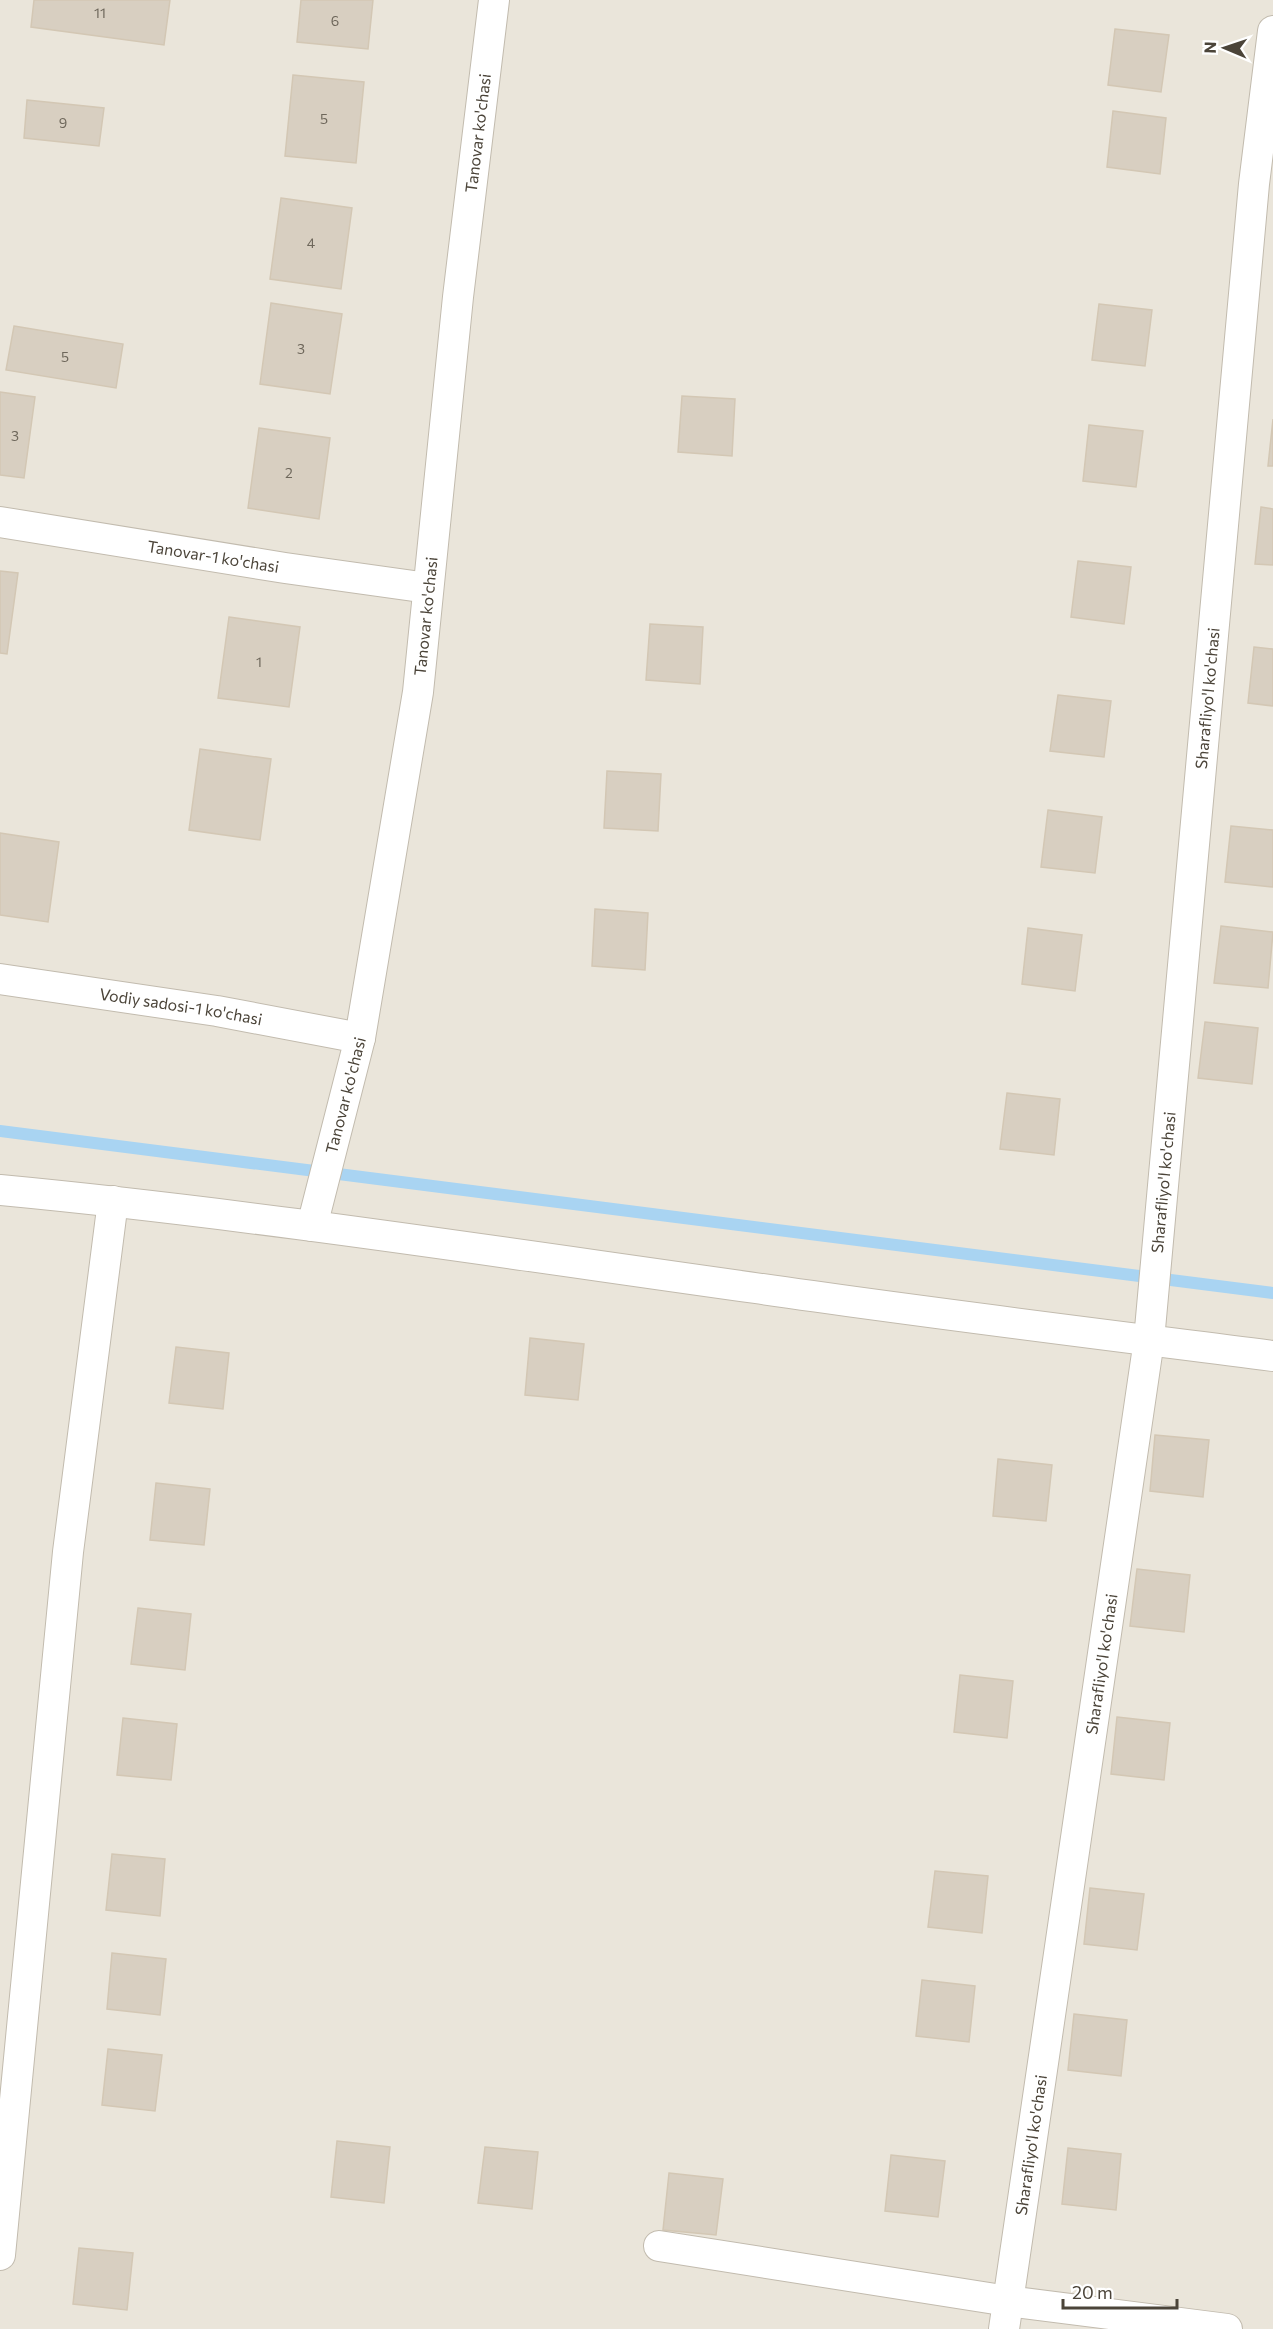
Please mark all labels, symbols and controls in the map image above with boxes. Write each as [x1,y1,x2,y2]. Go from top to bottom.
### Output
house number: 11 [94,4,106,21]
house number: 6 [331,12,339,29]
north arrow [1195,18,1255,78]
text: N [1200,41,1219,54]
street label: Tanovar ko'chasi [461,73,494,194]
house number: 5 [320,110,328,127]
house number: 9 [59,114,67,131]
house number: 4 [307,234,316,251]
house number: 3 [297,340,305,357]
house number: 5 [61,348,69,365]
house number: 3 [11,427,19,444]
house number: 2 [285,464,293,481]
street label: Tanovar-1 ko'chasi [146,536,281,576]
street label: Tanovar ko'chasi [410,556,441,677]
street label: Sharafliyo'l ko'chasi [1191,627,1223,770]
house number: 1 [256,653,262,670]
street label: Vodiy sadosi-1 ko'chasi [98,984,264,1028]
street label: Tanovar ko'chasi [321,1035,369,1155]
street label: Sharafliyo'l ko'chasi [1147,1111,1179,1254]
street label: Sharafliyo'l ko'chasi [1081,1592,1121,1736]
street label: Sharafliyo'l ko'chasi [1011,2073,1050,2217]
scale bar [1063,2272,1177,2310]
text: 20 m [1072,2281,1113,2303]

